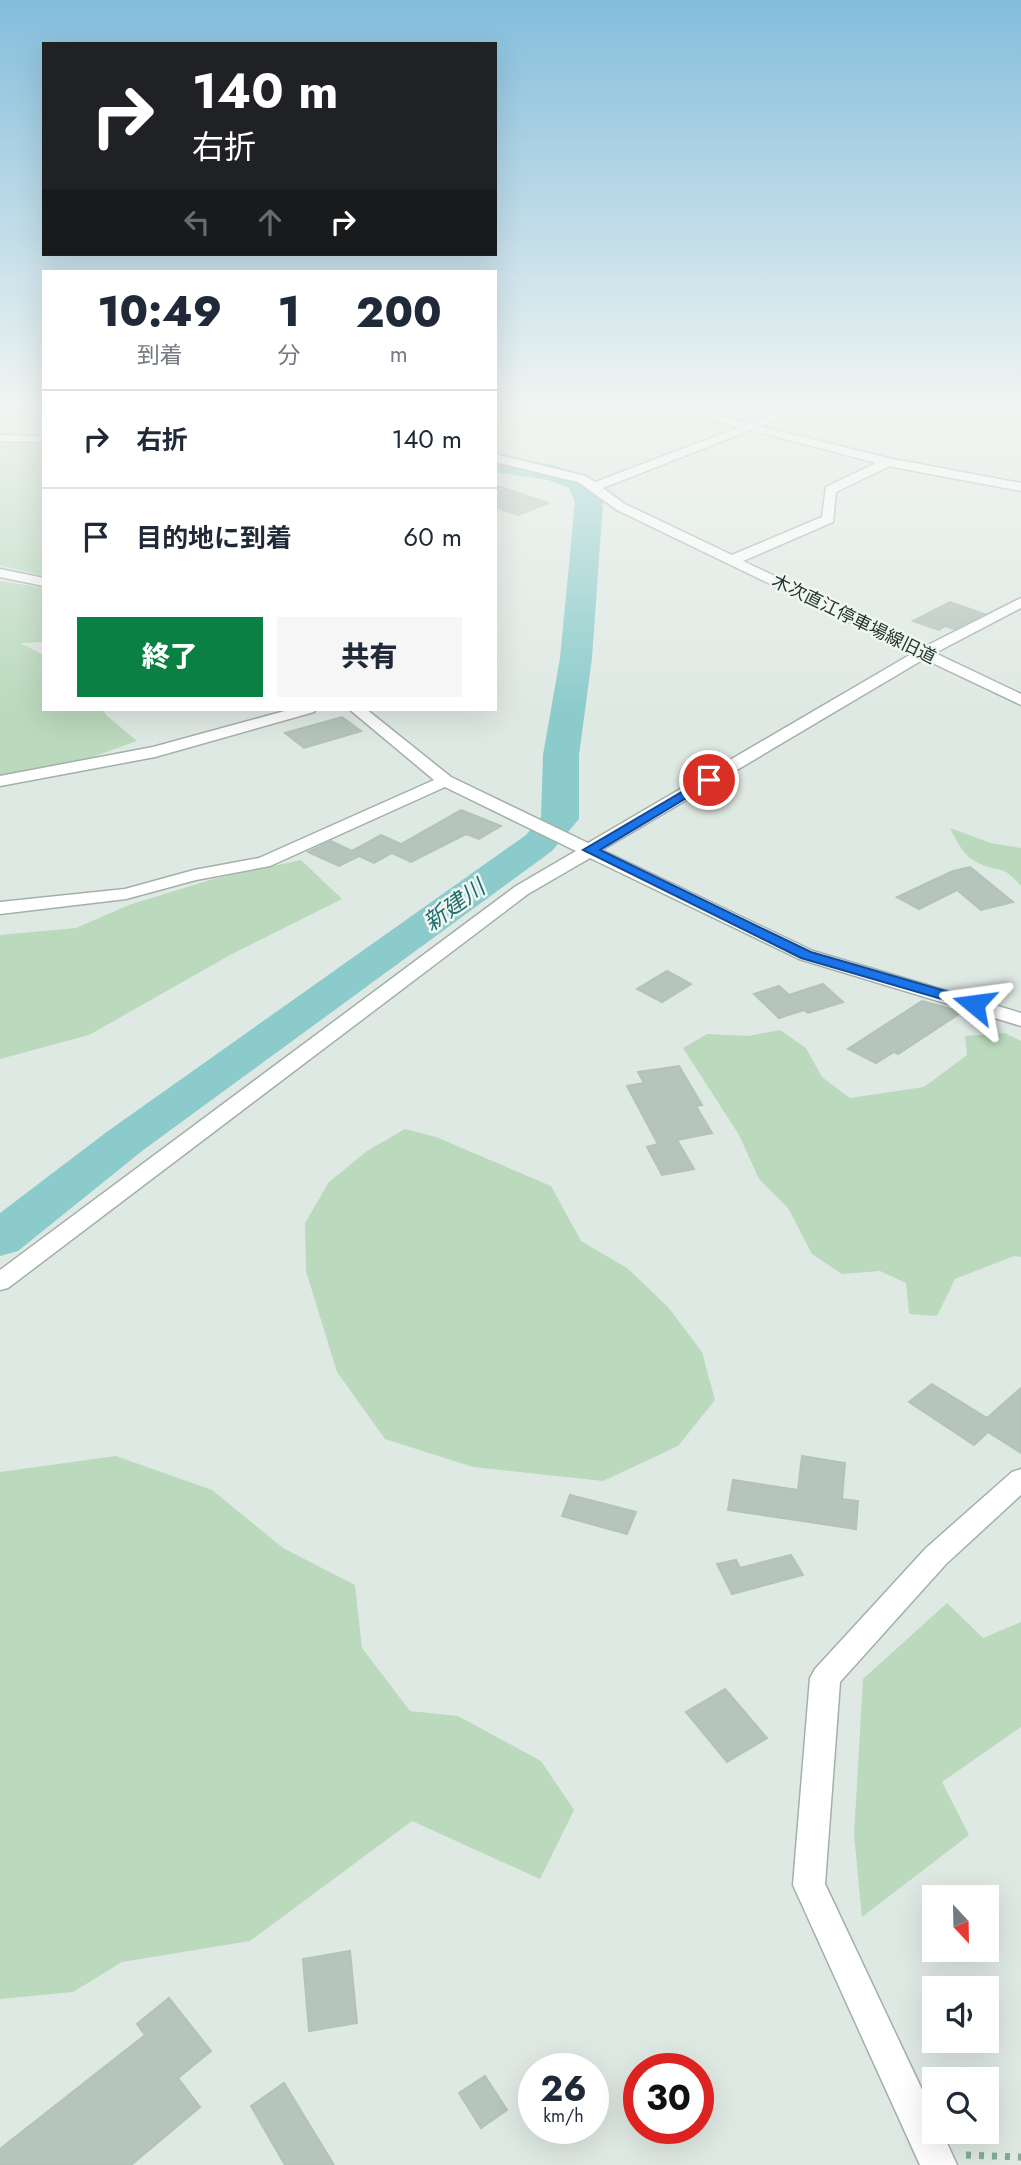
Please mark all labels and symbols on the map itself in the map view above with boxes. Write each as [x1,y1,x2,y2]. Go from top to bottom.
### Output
street label: 木次直江停車場線旧道 [767,568,941,670]
pin [679,750,739,810]
water label: 新建川 [416,869,494,939]
position arrow [937,967,1011,1041]
north arrow [922,1885,999,1962]
speed limit sign: 30 [623,2053,714,2144]

